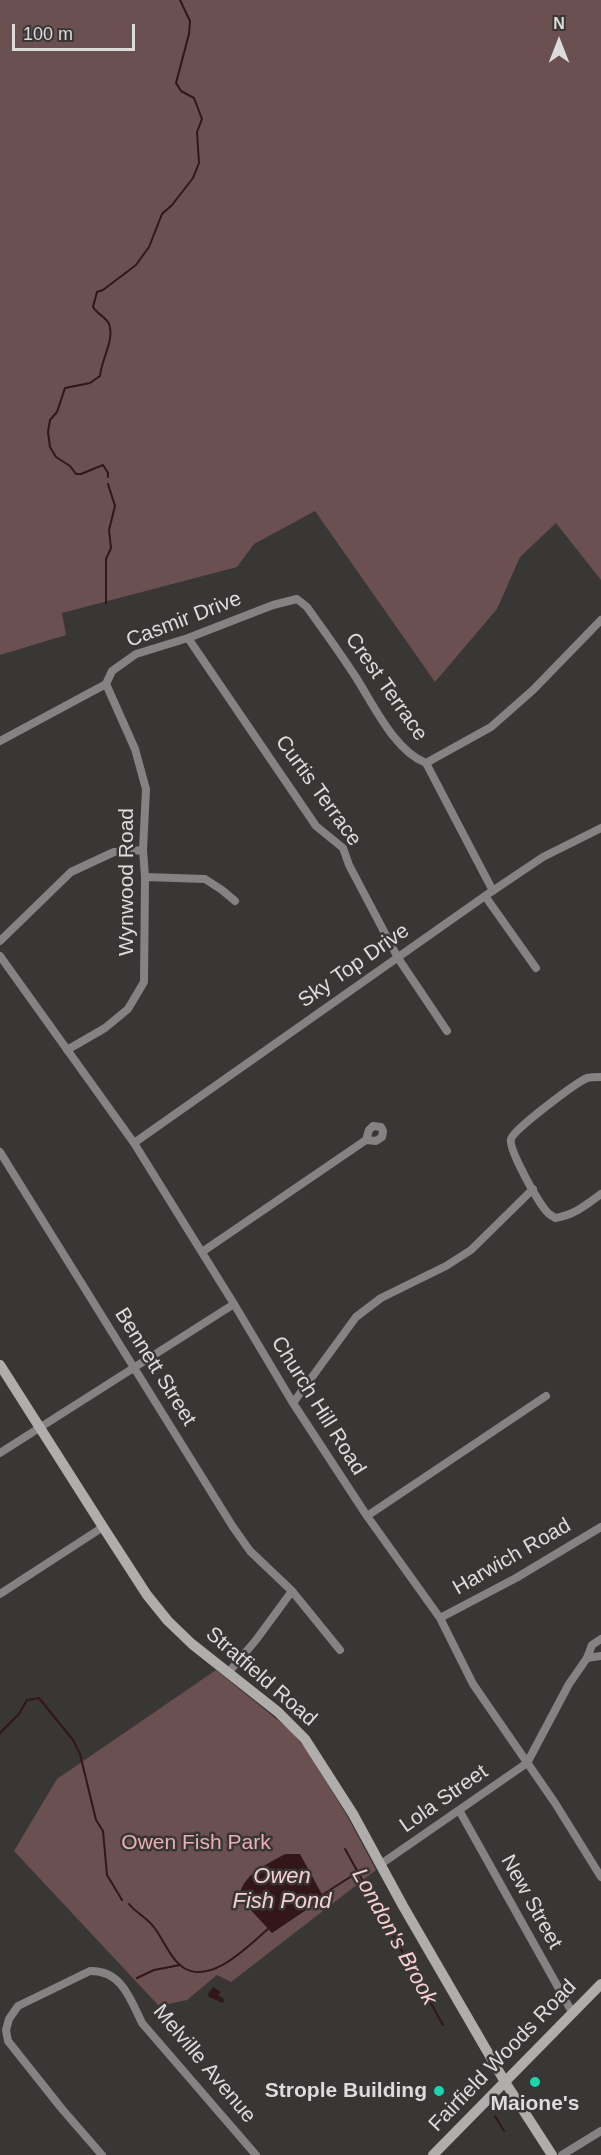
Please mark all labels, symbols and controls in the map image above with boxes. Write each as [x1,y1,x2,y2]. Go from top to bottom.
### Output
scale bar [15,12,138,50]
north arrow [529,12,589,72]
text: N [553,15,565,32]
text: 100 m [23,24,73,44]
street label: Casmir Drive [123,586,245,654]
street label: Crest Terrace [340,628,432,746]
street label: Curtis Terrace [269,731,367,851]
street label: Wynwood Road [114,808,140,956]
street label: Sky Top Drive [294,919,414,1013]
street label: Bennett Street [109,1303,201,1431]
street label: Church Hill Road [265,1332,371,1480]
street label: Harwich Road [449,1513,575,1601]
street label: Stratfield Road [200,1622,322,1732]
street label: Lola Street [395,1760,493,1838]
park label: Owen Fish Park [121,1830,271,1856]
street label: New Street [495,1850,567,1954]
water label: Owen Fish Pond [232,1864,332,1916]
water label: London's Brook [346,1864,442,2010]
street label: Fairfield Woods Road [424,1975,582,2137]
street label: Melville Avenue [147,2000,261,2128]
marker: Maione's [528,2075,542,2089]
place label: Strople Building [265,2078,427,2104]
marker: Strople Building [432,2084,446,2098]
place label: Maione's [490,2091,580,2117]

